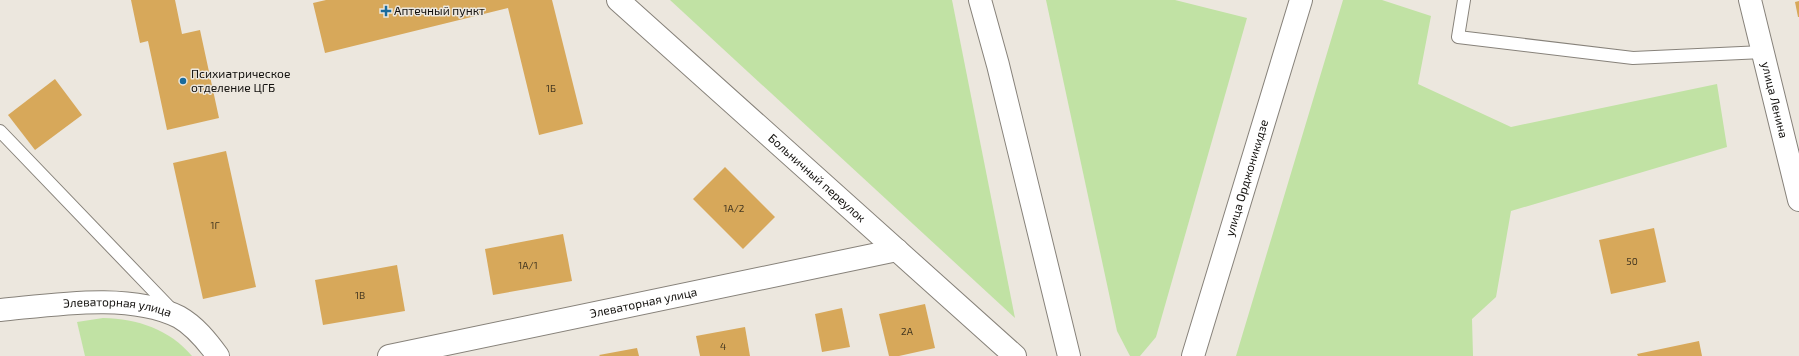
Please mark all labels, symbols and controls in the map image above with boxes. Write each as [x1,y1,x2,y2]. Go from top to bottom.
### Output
place label: Аптечный пункт [394,3,485,18]
marker: Аптечный пункт [381,6,391,16]
street label: улица Ленина [1758,60,1792,139]
place label: Психиатрическое отделение ЦГБ [191,66,290,94]
marker: Психиатрическое отделение ЦГБ [178,76,188,86]
house number: 1Б [546,82,556,94]
street label: улица Орджоникидзе [1222,118,1270,238]
street label: Больничный переулок [766,130,869,225]
house number: 1А/2 [724,202,745,214]
house number: 1Г [210,219,220,231]
house number: 50 [1626,255,1638,267]
house number: 1А/1 [518,259,538,271]
street label: Элеваторная улица [588,284,698,320]
house number: 1В [355,289,365,301]
street label: Элеваторная улица [62,294,174,319]
house number: 2А [901,325,914,337]
house number: 4 [720,340,726,352]

